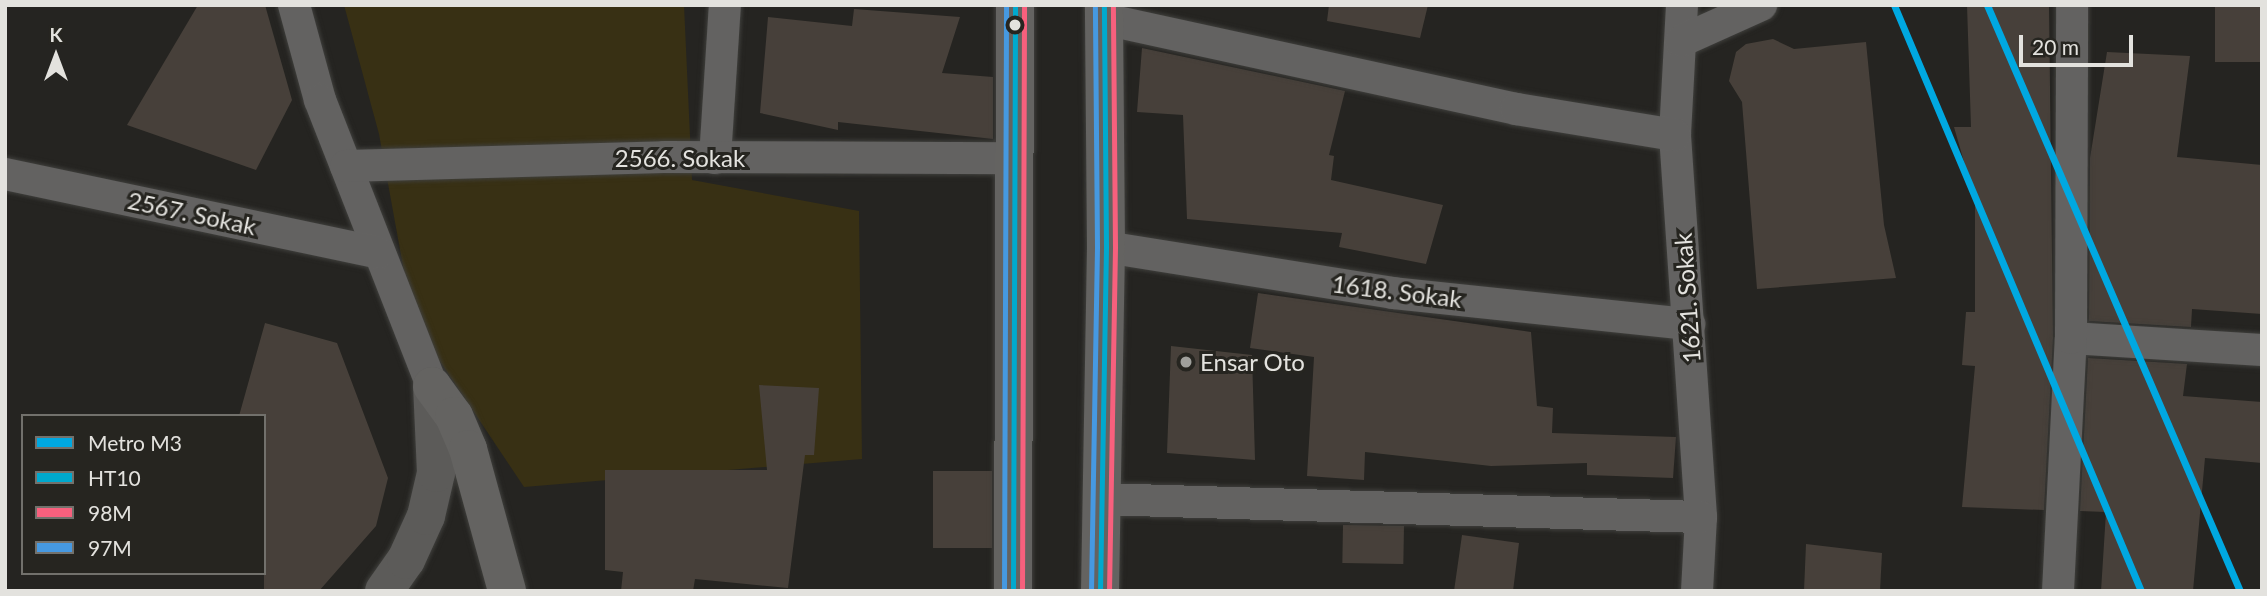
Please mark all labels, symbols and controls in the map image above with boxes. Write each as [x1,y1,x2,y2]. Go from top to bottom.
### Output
unlabelled marker [1008,18,1022,32]
north arrow [21,21,91,91]
scale bar [2022,21,2136,65]
text: K [49,23,63,46]
text: 20 m [2032,34,2079,59]
street label: 2566. Sokak [615,144,745,172]
street label: 2567. Sokak [125,185,259,241]
street label: 1621. Sokak [1668,232,1706,364]
street label: 1618. Sokak [1331,269,1463,313]
place label: Ensar Oto [1200,348,1305,376]
marker: Ensar Oto [1178,354,1194,370]
legend [21,414,266,575]
text: Metro M3 [88,430,182,455]
text: HT10 [88,465,141,490]
text: 98M [88,500,132,525]
text: 97M [88,535,132,560]

